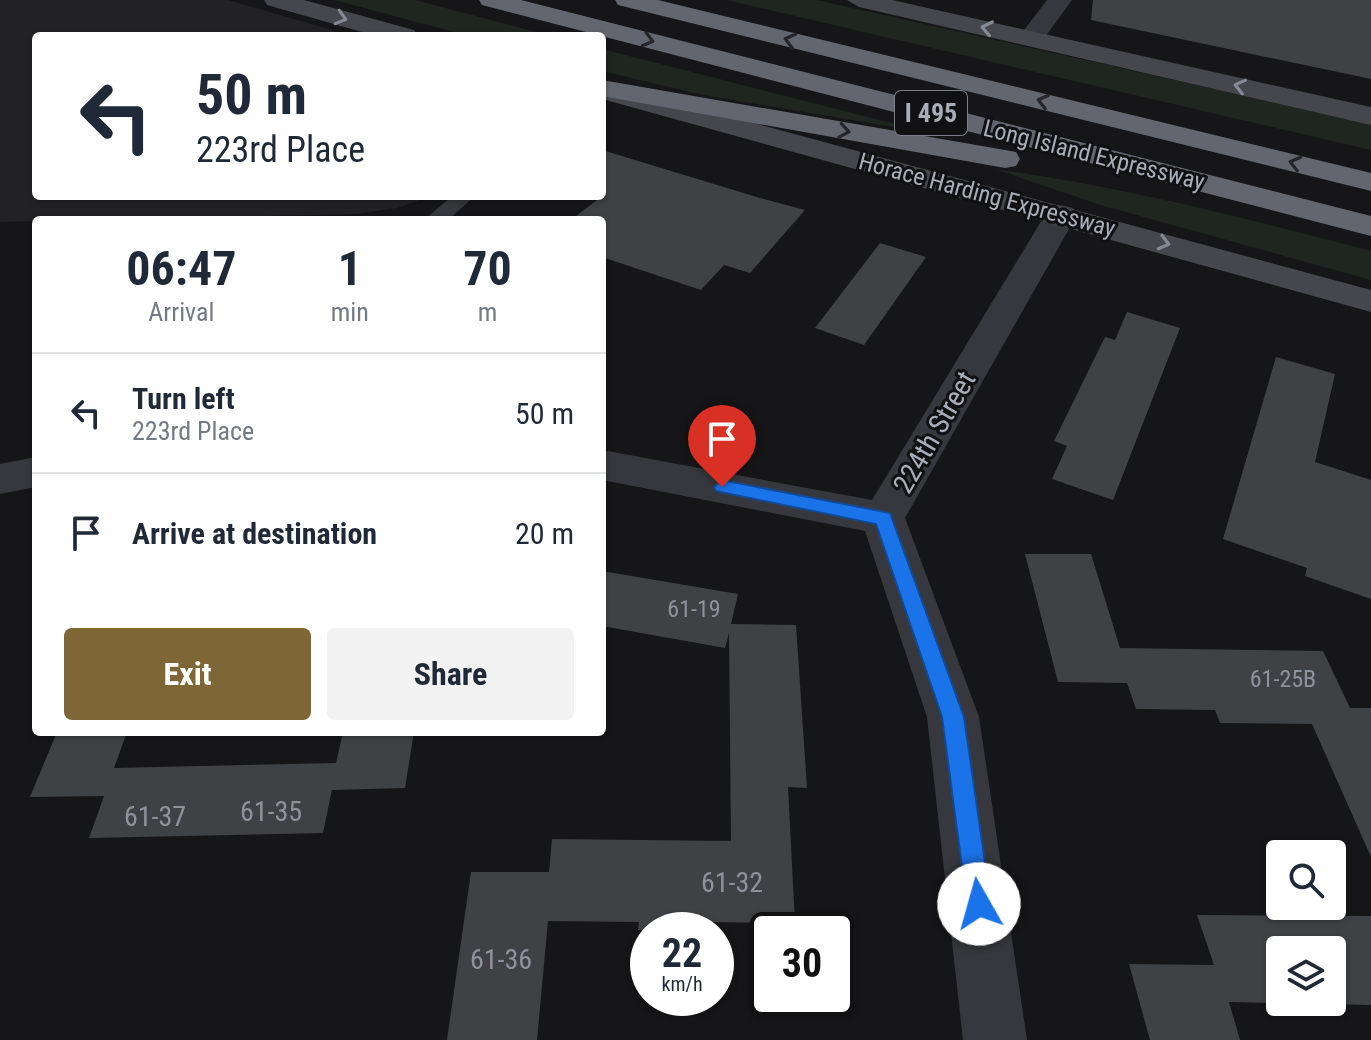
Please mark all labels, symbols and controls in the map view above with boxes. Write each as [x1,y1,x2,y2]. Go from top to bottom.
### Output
one-way arrow [333,9,347,25]
one-way arrow [981,20,994,37]
one-way arrow [640,31,654,48]
one-way arrow [784,32,797,49]
text: 50 m [196,62,307,128]
icon: left [64,64,168,168]
one-way arrow [1234,78,1248,95]
road number: I 495 [895,91,967,135]
one-way arrow [1036,94,1050,111]
street label: Long Island Expressway [981,114,1207,196]
one-way arrow [837,121,851,138]
text: 223rd Place [196,129,365,171]
street label: Horace Harding Expressway [856,147,1118,243]
one-way arrow [1289,155,1303,172]
one-way arrow [1156,234,1170,250]
text: 06:47 [126,240,236,297]
text: 1 [338,240,362,297]
text: 70 [463,240,512,297]
text: Arrival [148,297,214,327]
text: min [331,297,369,327]
text: m [478,297,497,327]
street label: 224th Street [886,365,983,499]
text: Turn left [132,381,235,416]
icon: left [64,391,108,435]
text: 50 m [515,396,574,431]
pin [688,405,756,487]
text: 223rd Place [132,416,254,446]
icon: arrive [700,417,744,461]
icon: arrive [64,511,108,555]
text: Arrive at destination [132,516,377,551]
text: 20 m [515,516,574,551]
house number: 61-19 [667,595,721,623]
button: Exit [64,628,311,720]
button: Share [327,628,574,720]
house number: 61-25B [1250,665,1316,693]
house number: 61-35 [240,795,302,828]
house number: 61-37 [124,800,186,833]
map controls [1266,840,1346,1016]
button: search [1266,840,1346,920]
position arrow [937,862,1021,946]
house number: 61-32 [701,866,763,899]
speed limit sign: 30 [750,912,854,1016]
text: 22 [662,930,702,977]
button: layers [1266,936,1346,1016]
house number: 61-36 [470,943,532,976]
text: km/h [661,972,703,996]

